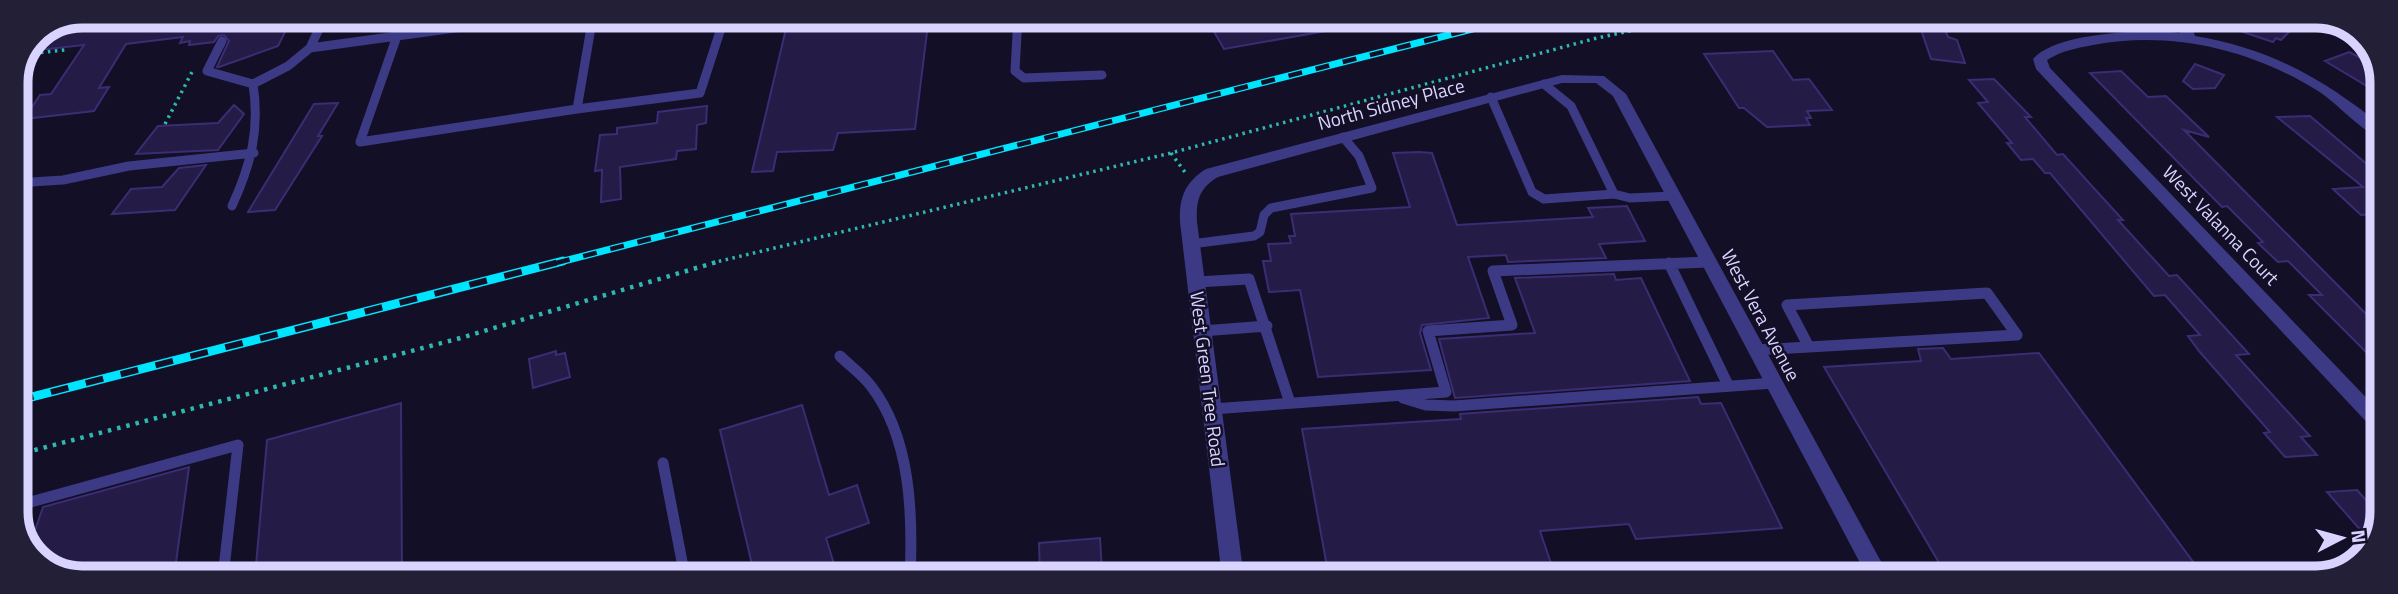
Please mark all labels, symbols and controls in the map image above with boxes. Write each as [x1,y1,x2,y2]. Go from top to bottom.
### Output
street label: North Sidney Place [1314,70,1467,137]
street label: West Valanna Court [2156,158,2287,292]
street label: West Vera Avenue [1714,244,1808,386]
street label: West Green Tree Road [1183,290,1234,468]
north arrow [2307,503,2377,573]
text: N [2344,528,2375,544]

